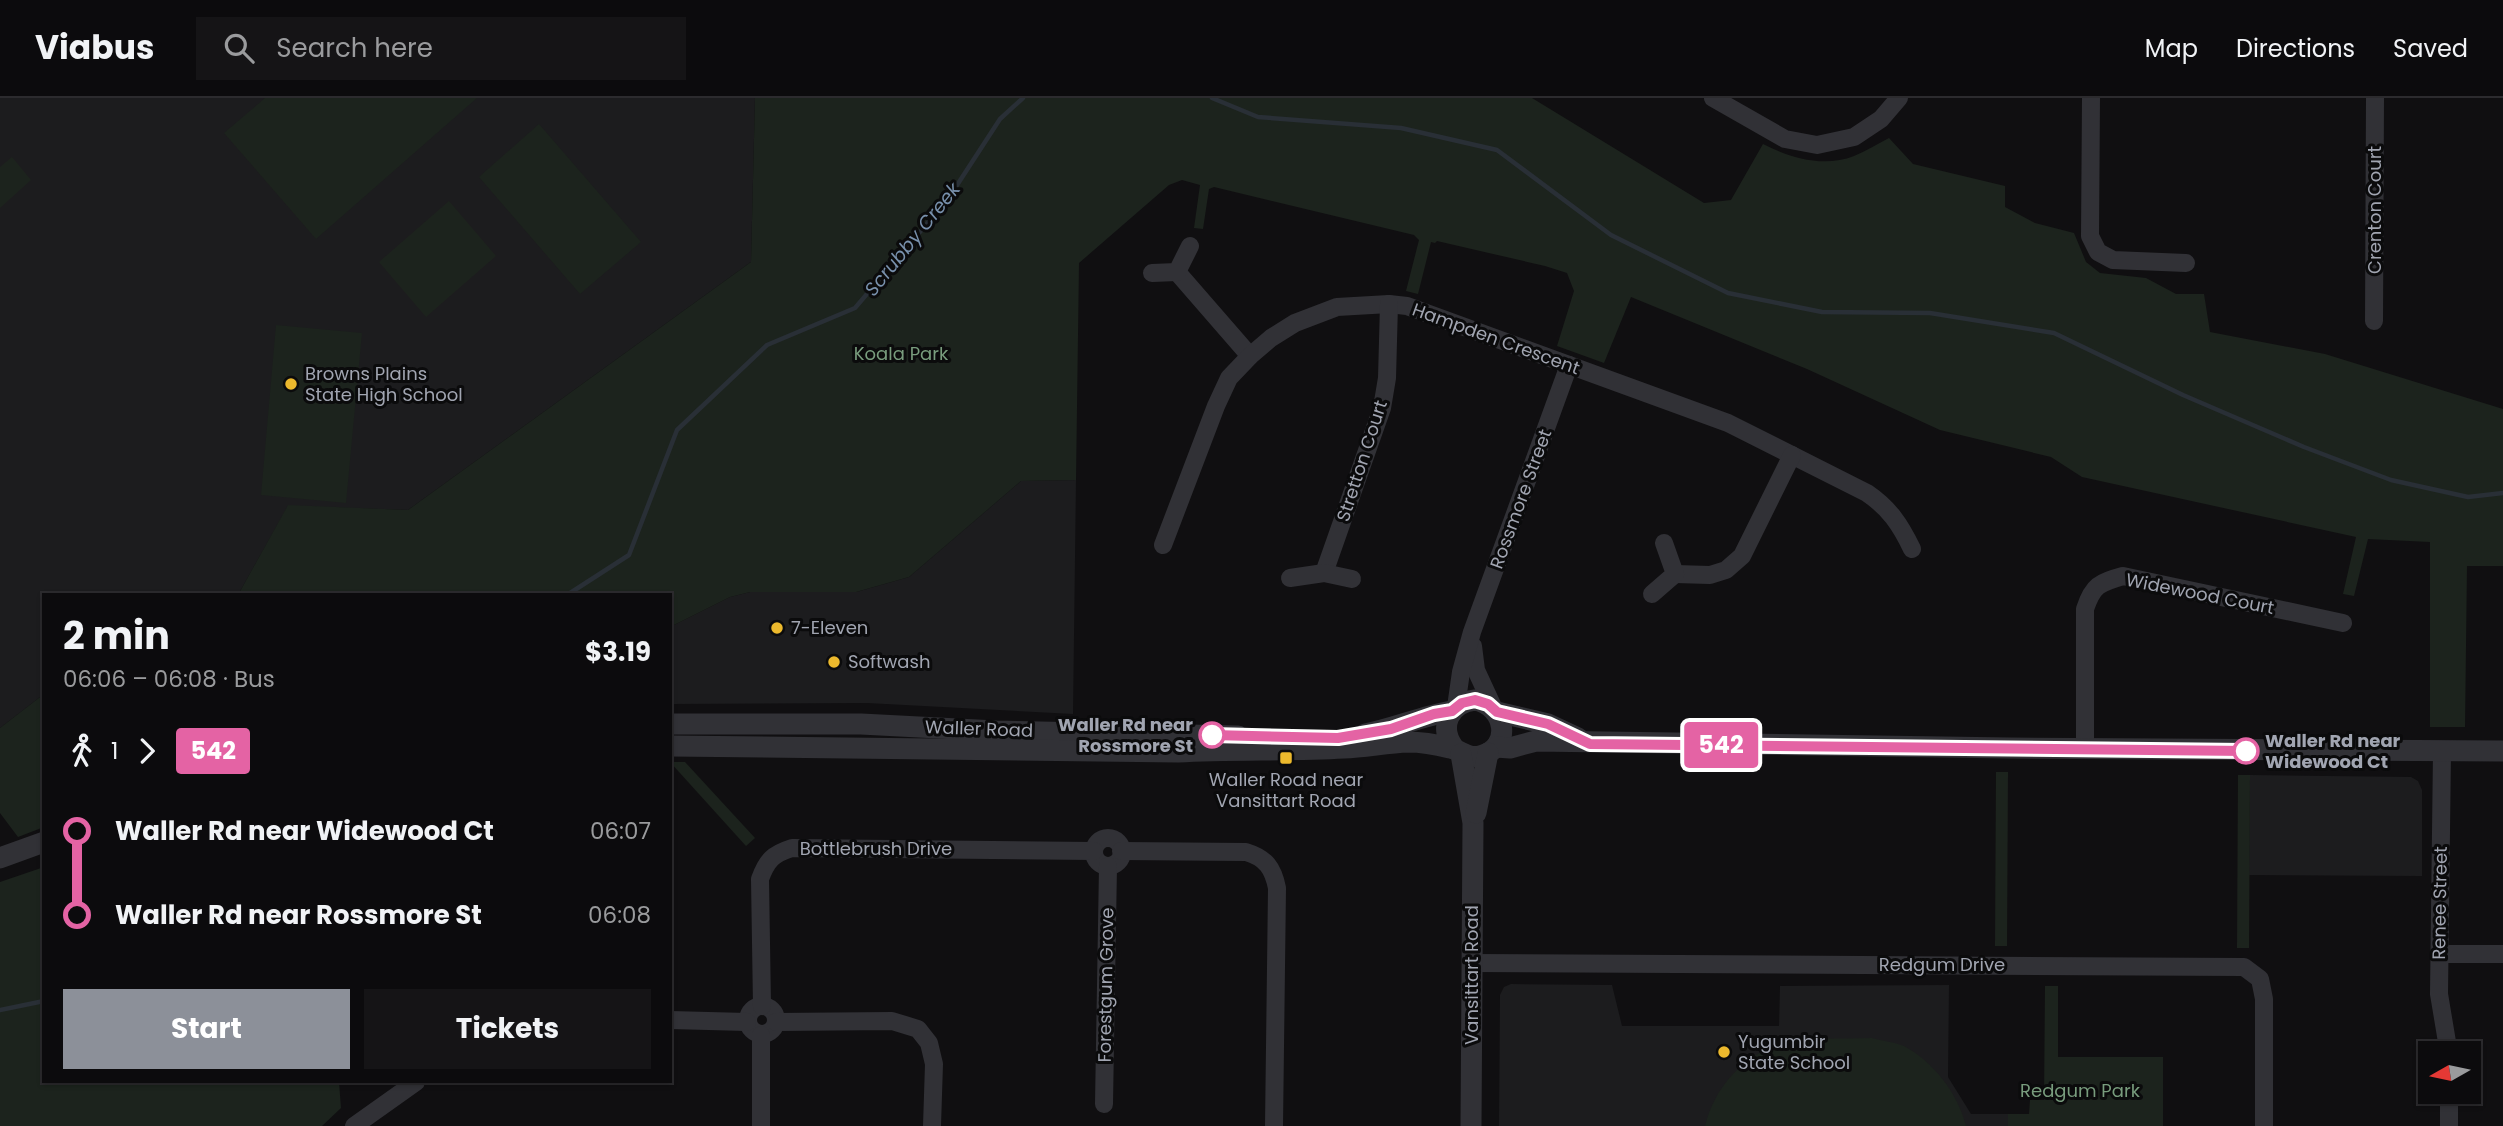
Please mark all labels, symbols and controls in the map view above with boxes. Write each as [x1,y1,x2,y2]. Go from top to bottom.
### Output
search box [196,17,686,80]
text: Viabus [35,24,154,71]
icon: search [220,29,258,67]
text: Search here [276,30,433,66]
text: Map [2145,32,2198,65]
text: Directions [2236,32,2355,65]
text: Saved [2393,32,2468,65]
street label: Crenton Court [2362,146,2387,274]
water label: Scrubby Creek [858,176,967,302]
street label: Hampden Crescent [1409,297,1583,380]
park label: Koala Park [854,341,949,366]
place label: Browns Plains State High School [305,361,463,407]
marker: Browns Plains State High School [283,376,299,392]
street label: Stretton Court [1330,397,1393,525]
street label: Rossmore Street [1484,426,1557,572]
street label: Widewood Court [2124,567,2276,620]
text: 2 min [63,609,170,662]
place label: 7-Eleven [791,615,868,640]
marker: 7-Eleven [769,620,785,636]
text: $3.19 [585,634,651,670]
place label: Softwash [848,649,930,674]
marker: Softwash [826,654,842,670]
text: 06:06 – 06:08 · Bus [63,663,275,695]
place label: Waller Rd near Rossmore St [1058,712,1193,758]
street label: Waller Road [925,714,1033,743]
marker: Waller Rd near Rossmore St [1199,722,1225,748]
line badge: 542 [1681,722,1761,768]
text: 542 [1698,728,1744,761]
place label: Waller Rd near Widewood Ct [2265,728,2401,774]
icon: walk [63,732,101,770]
icon: forward [128,732,166,770]
text: 542 [190,734,236,767]
text: 1 [111,735,118,767]
marker: Waller Rd near Widewood Ct [2233,738,2259,764]
marker: Waller Road near Vansittart Road [1278,750,1294,766]
place label: Waller Road near Vansittart Road [1209,767,1363,813]
text: Waller Rd near Widewood Ct [115,813,494,849]
text: 06:07 [590,815,651,847]
street label: Bottlebrush Drive [800,836,952,861]
street label: Renee Street [2426,846,2453,960]
text: Waller Rd near Rossmore St [115,897,482,933]
text: 06:08 [588,899,651,931]
street label: Vansittart Road [1459,905,1484,1045]
street label: Forestgum Grove [1092,907,1119,1063]
street label: Redgum Drive [1879,952,2005,977]
button: Start [63,989,350,1069]
button: Tickets [364,989,651,1069]
place label: Yugumbir State School [1738,1029,1850,1075]
north arrow [2418,1041,2482,1104]
map controls [2418,1041,2481,1104]
marker: Yugumbir State School [1716,1044,1732,1060]
park label: Redgum Park [2020,1078,2141,1103]

